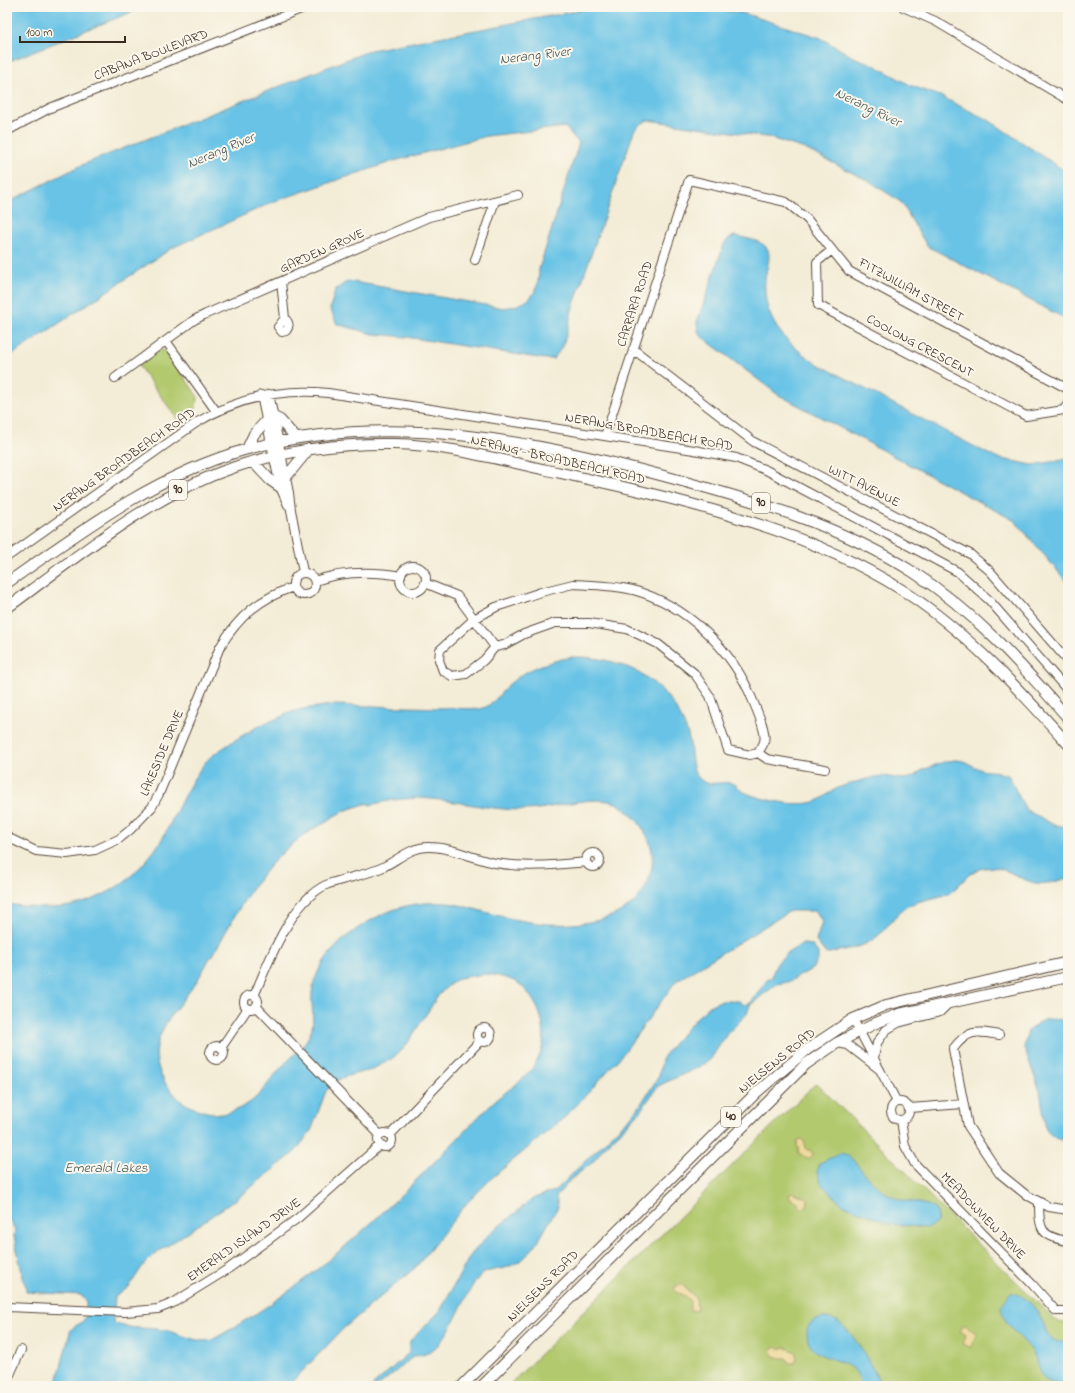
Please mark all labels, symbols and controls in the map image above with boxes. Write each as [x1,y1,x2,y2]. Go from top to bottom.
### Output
scale bar [20,18,125,44]
text: 100 m [26,24,53,42]
street label: CABANA BOULEVARD [91,24,211,86]
water label: Nerang River [498,41,573,71]
water label: Nerang River [831,83,906,134]
water label: Nerang River [184,127,259,175]
street label: GARDEN GROVE [277,224,367,278]
street label: FITZWILLIAM STREET [854,253,967,327]
street label: CARRARA ROAD [612,259,658,349]
street label: COOLONG CRESCENT [863,310,978,383]
street label: NERANG BROADBEACH ROAD [49,403,199,517]
street label: NERANG BROADBEACH ROAD [564,408,734,456]
street label: NERANG - BROADBEACH ROAD [469,431,647,489]
street label: WITT AVENUE [825,460,903,512]
road number: 90 [169,480,187,500]
road number: 90 [752,493,770,513]
street label: LAKESIDE DRIVE [135,707,189,799]
street label: NIELSENS ROAD [734,1024,820,1098]
road number: 40 [721,1107,741,1127]
water label: Emerald Lakes [64,1158,149,1179]
street label: MEADOWVIEW DRIVE [936,1168,1030,1264]
street label: EMERALD ISLAND DRIVE [183,1193,305,1287]
street label: NIELSENS ROAD [503,1246,583,1326]

